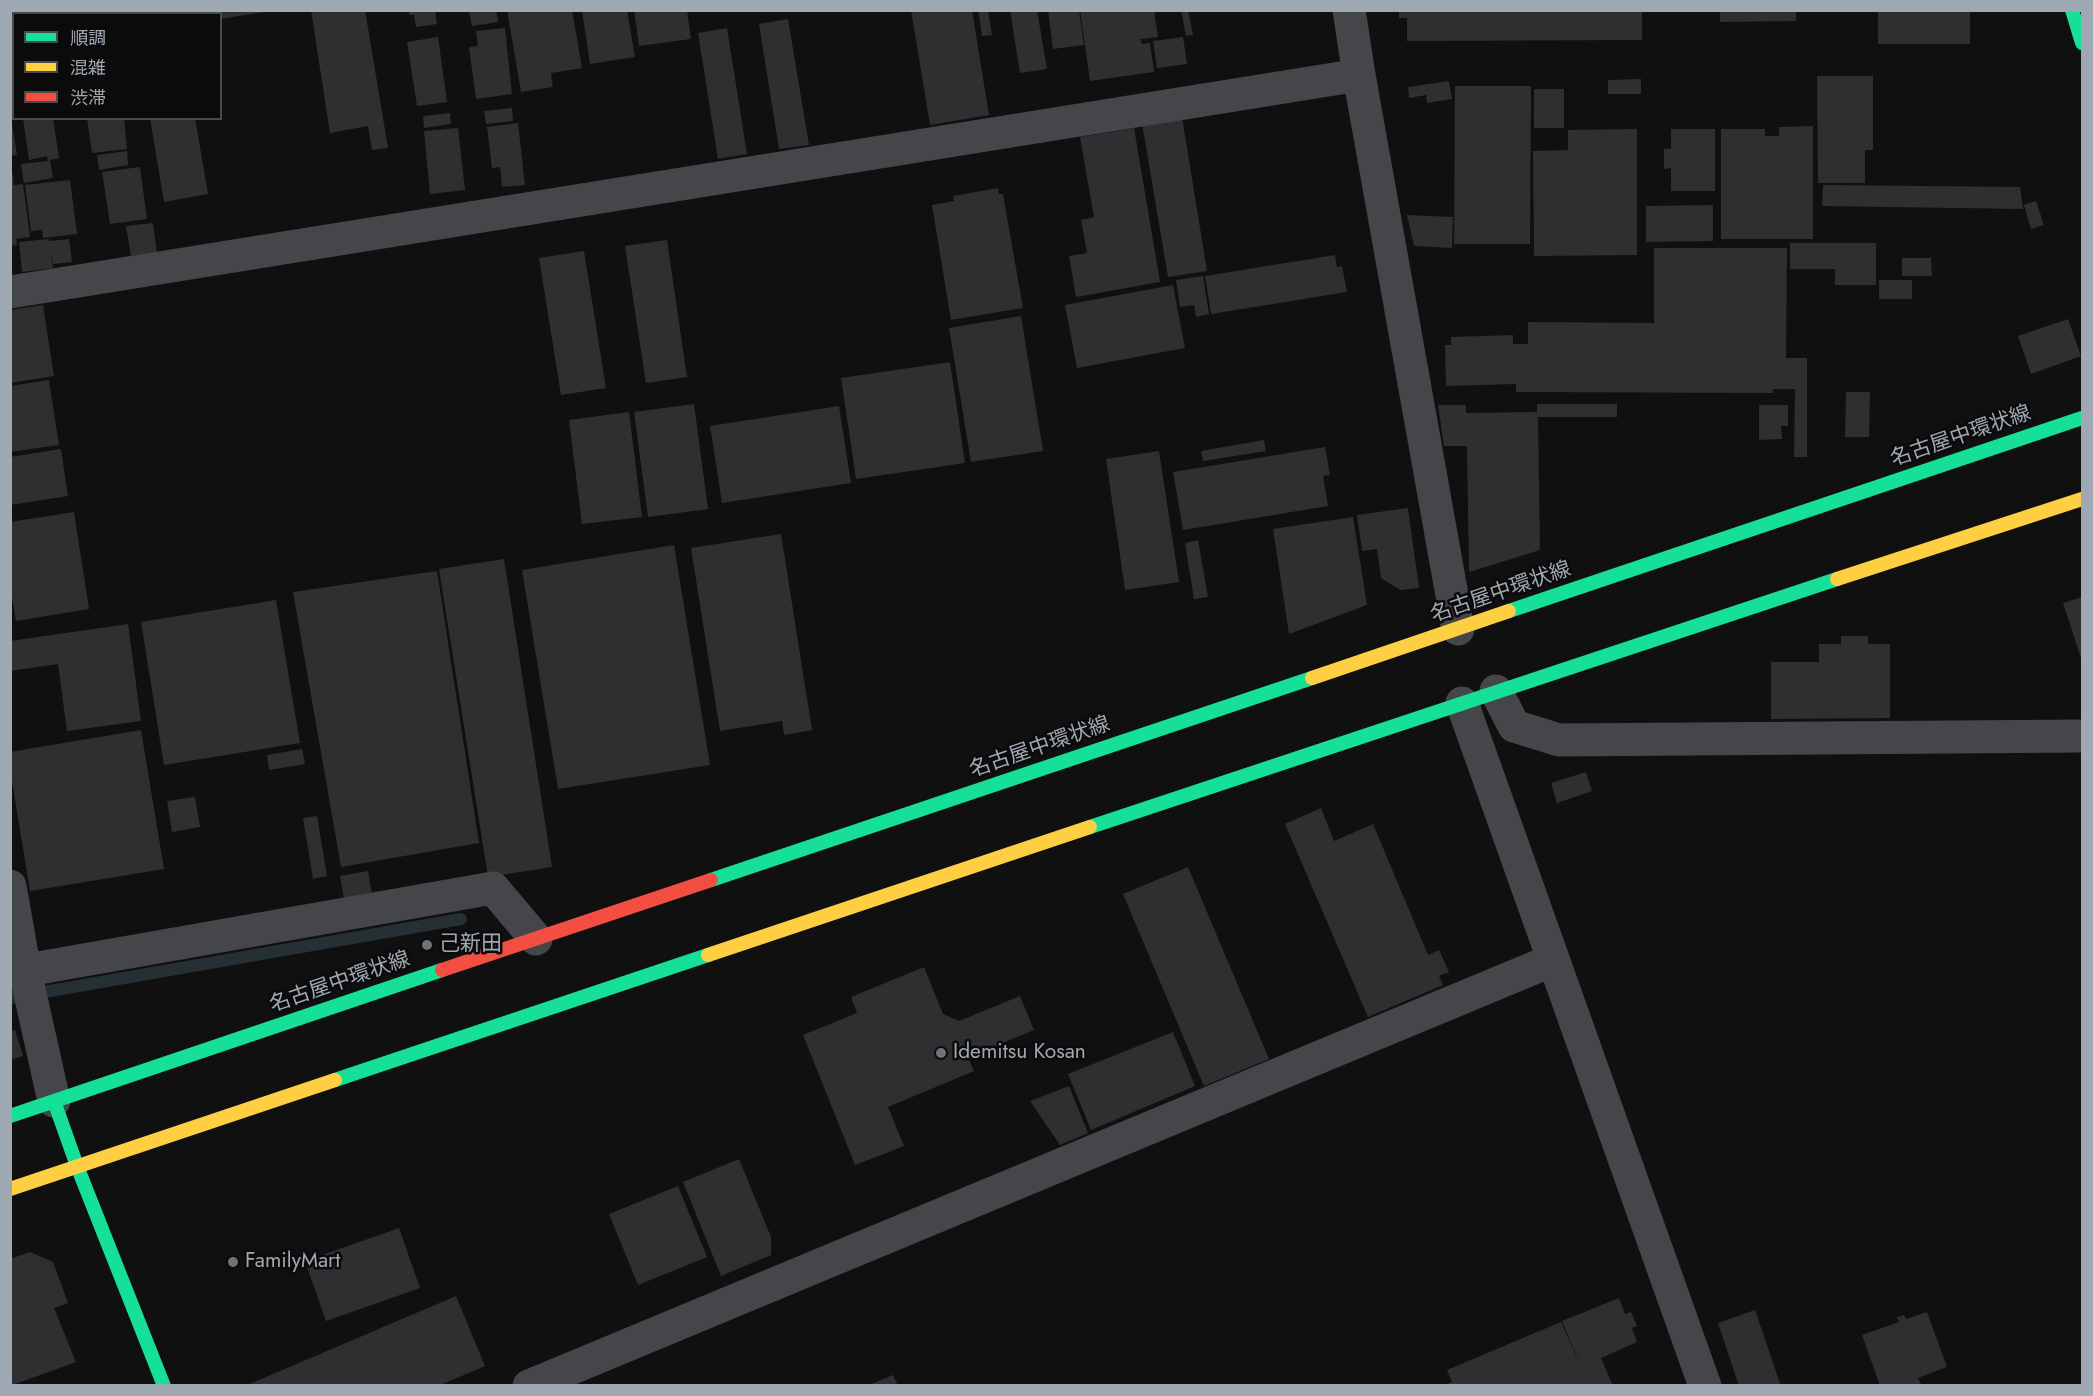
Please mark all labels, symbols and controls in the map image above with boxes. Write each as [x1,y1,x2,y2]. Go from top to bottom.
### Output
legend [12,12,222,120]
text: 順調 [70,25,106,51]
text: 混雑 [70,55,106,81]
text: 渋滞 [70,85,106,111]
street label: 名古屋中環状線 [1887,401,2035,473]
street label: 名古屋中環状線 [1427,557,1575,629]
street label: 名古屋中環状線 [966,712,1114,784]
place label: 己新田 [439,932,502,958]
marker: 己新田 [420,938,434,952]
street label: 名古屋中環状線 [266,947,414,1019]
place label: Idemitsu Kosan [953,1040,1086,1066]
marker: Idemitsu Kosan [934,1046,948,1060]
place label: FamilyMart [245,1249,340,1275]
marker: FamilyMart [226,1255,240,1269]

